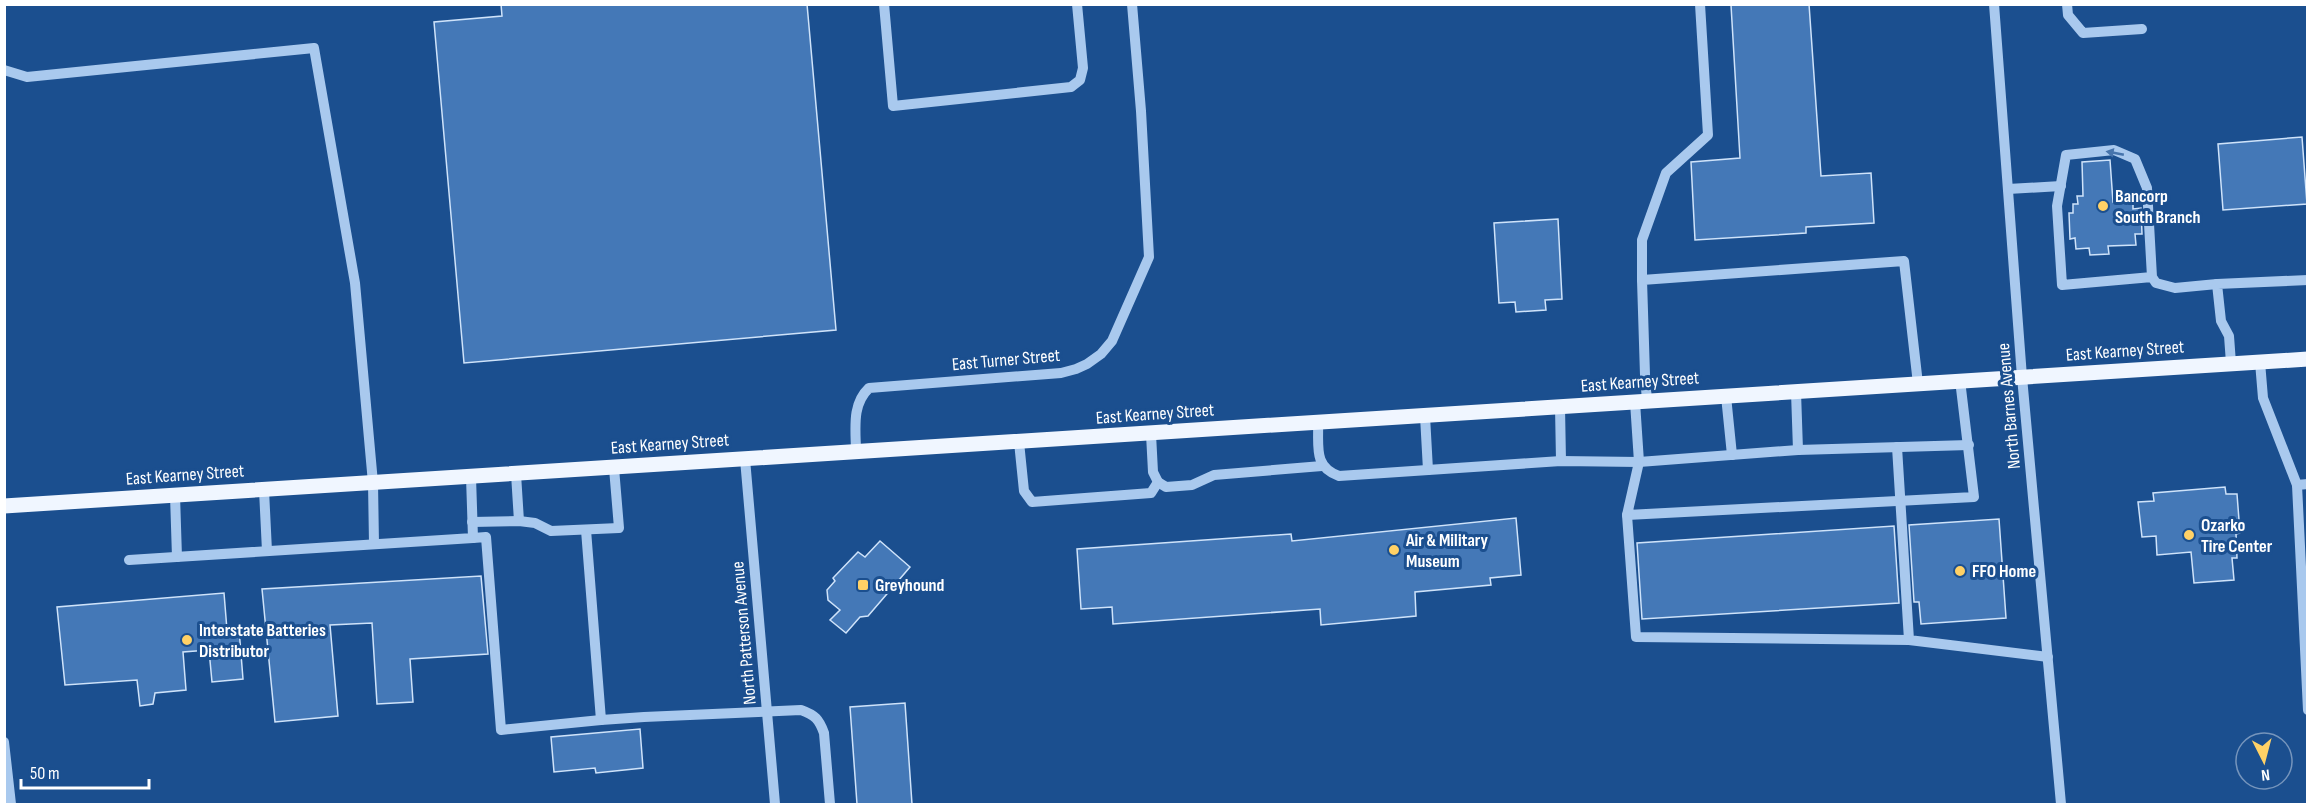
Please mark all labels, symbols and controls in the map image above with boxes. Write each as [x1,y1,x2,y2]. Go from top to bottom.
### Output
one-way arrow [2105,148,2124,157]
place label: Bancorp South Branch [2115,186,2201,228]
marker: Bancorp South Branch [2096,199,2110,213]
street label: East Kearney Street [2065,336,2185,366]
street label: North Barnes Avenue [1993,342,2025,470]
street label: East Turner Street [951,345,1061,375]
street label: East Kearney Street [1580,367,1700,397]
street label: East Kearney Street [1095,399,1215,429]
street label: East Kearney Street [610,429,730,459]
street label: East Kearney Street [125,460,245,490]
place label: Ozarko Tire Center [2201,515,2273,557]
marker: Ozarko Tire Center [2182,528,2196,542]
place label: Air & Military Museum [1405,530,1489,572]
marker: Air & Military Museum [1387,543,1401,557]
street label: North Patterson Avenue [727,560,761,706]
place label: FFO Home [1972,561,2036,582]
marker: FFO Home [1953,564,1967,578]
place label: Greyhound [875,575,945,596]
marker: Greyhound [856,578,870,592]
place label: Interstate Batteries Distributor [199,620,326,662]
marker: Interstate Batteries Distributor [180,633,194,647]
north arrow [2234,731,2294,791]
scale bar [21,752,148,790]
text: 50 m [30,763,60,784]
text: N [2260,765,2271,784]

